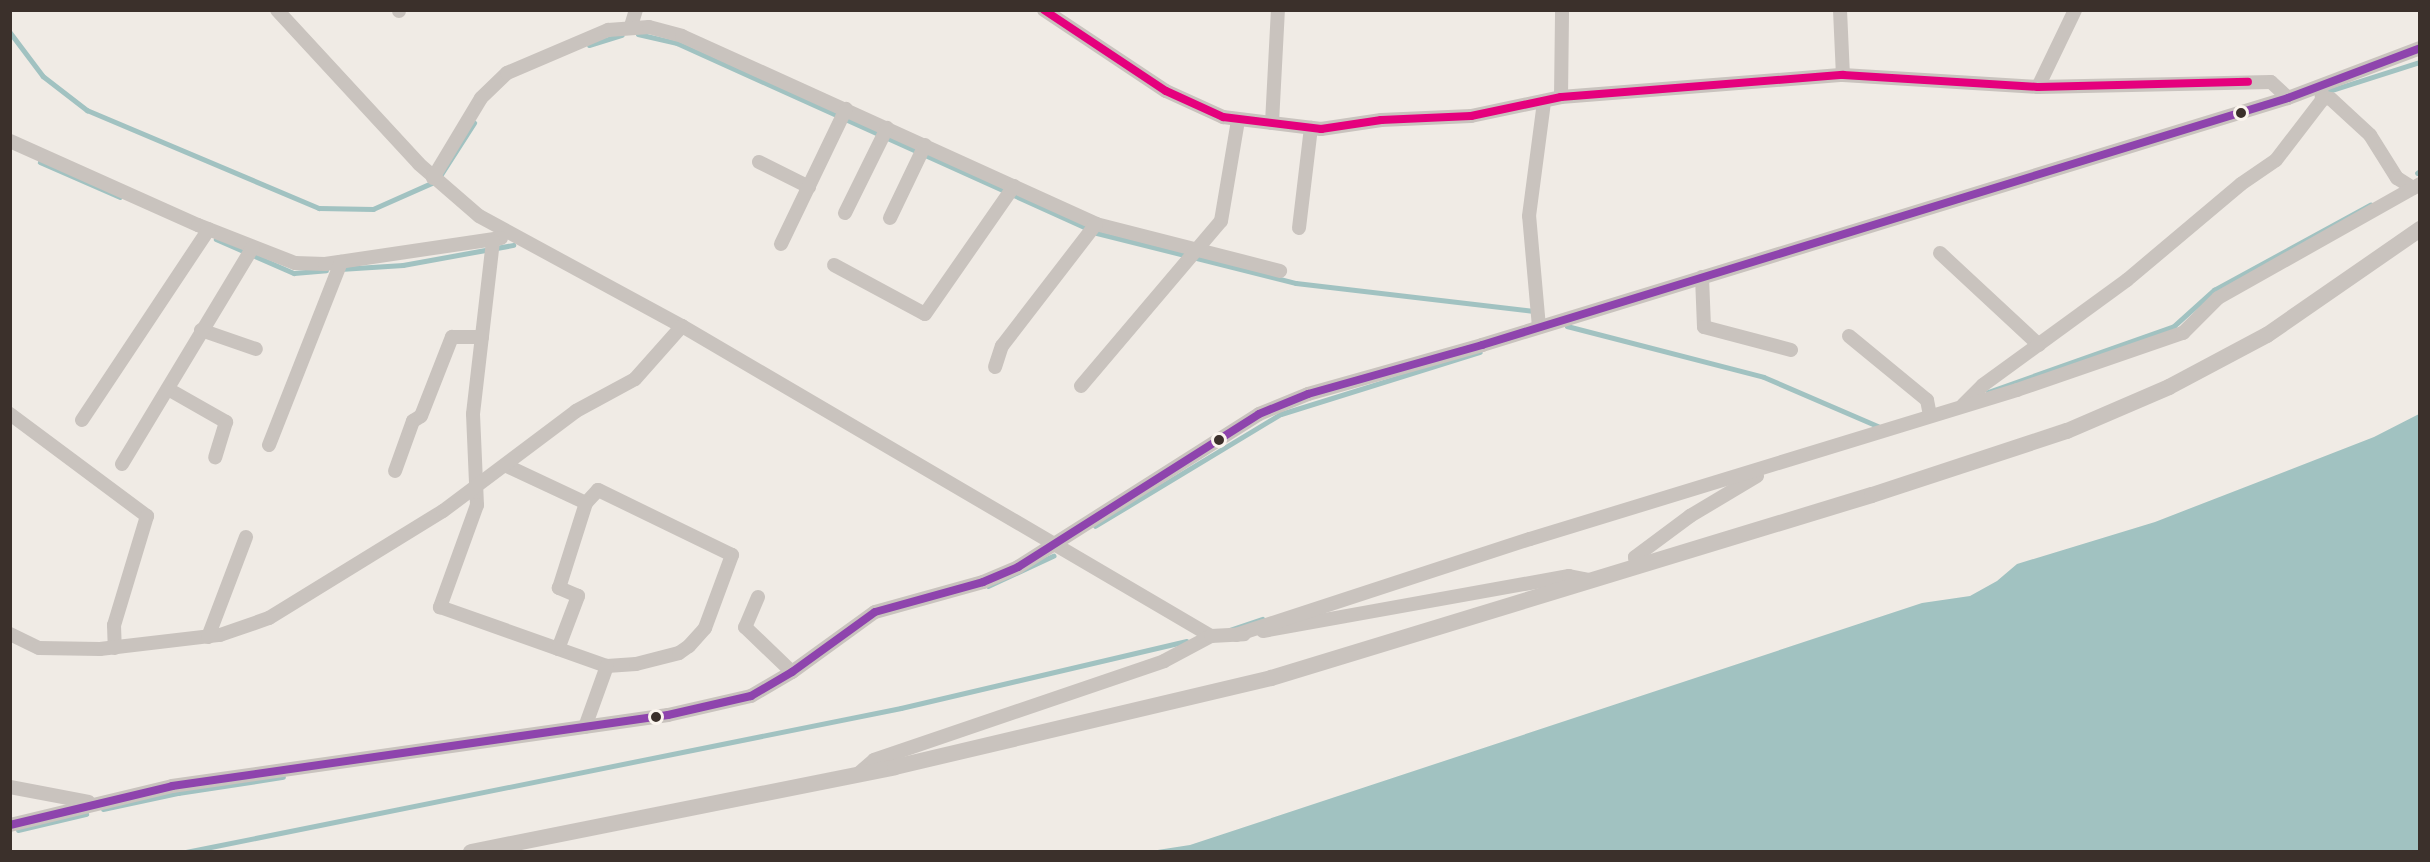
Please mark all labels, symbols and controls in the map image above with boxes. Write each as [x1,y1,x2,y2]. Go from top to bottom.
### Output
unlabelled marker [2235,107,2247,119]
unlabelled marker [1213,434,1225,446]
unlabelled marker [650,711,662,723]

